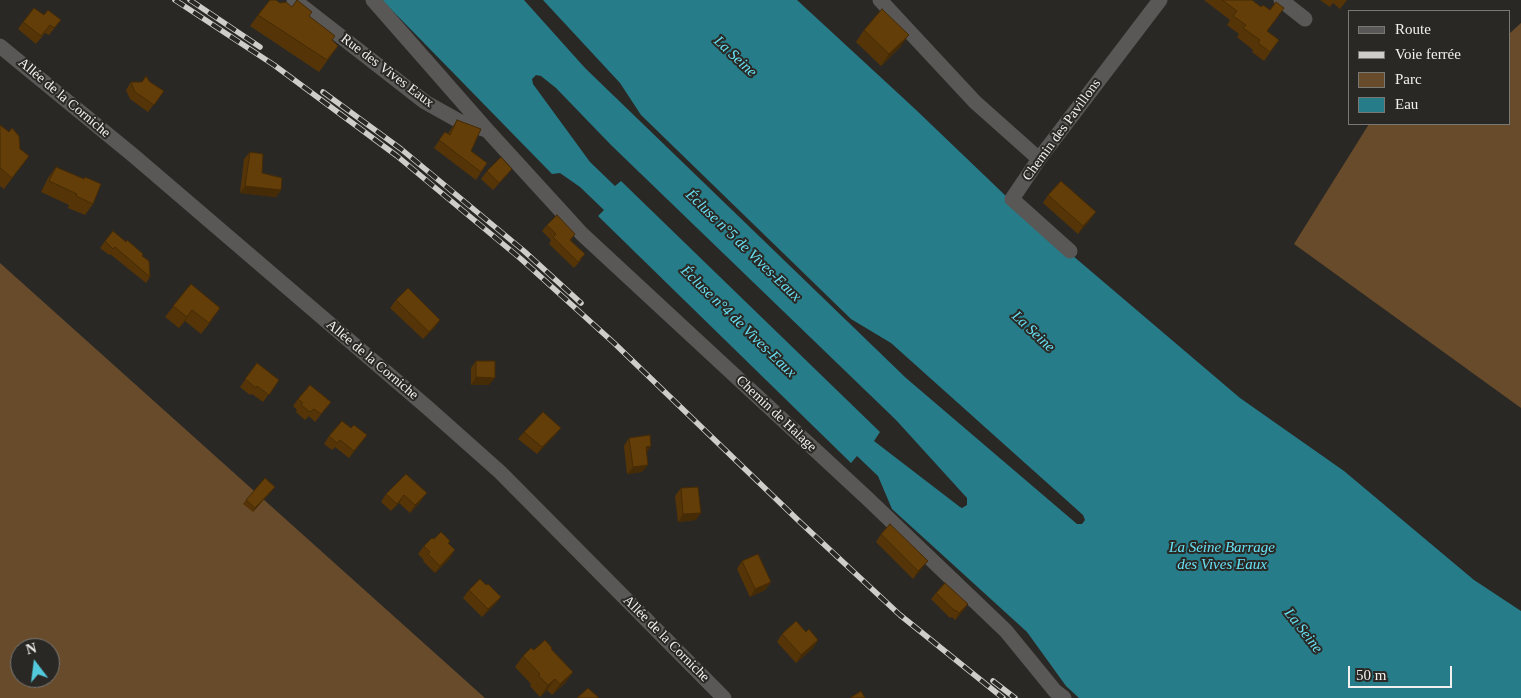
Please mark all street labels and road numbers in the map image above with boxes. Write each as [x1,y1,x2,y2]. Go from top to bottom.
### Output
street label: Rue des Vives Eaux [337,30,437,112]
street label: Allée de la Corniche [14,54,114,142]
street label: Chemin des Pavillons [1019,76,1105,184]
street label: Allée de la Corniche [322,316,422,404]
street label: Chemin de Halage [732,372,820,456]
street label: Allée de la Corniche [619,592,713,686]

